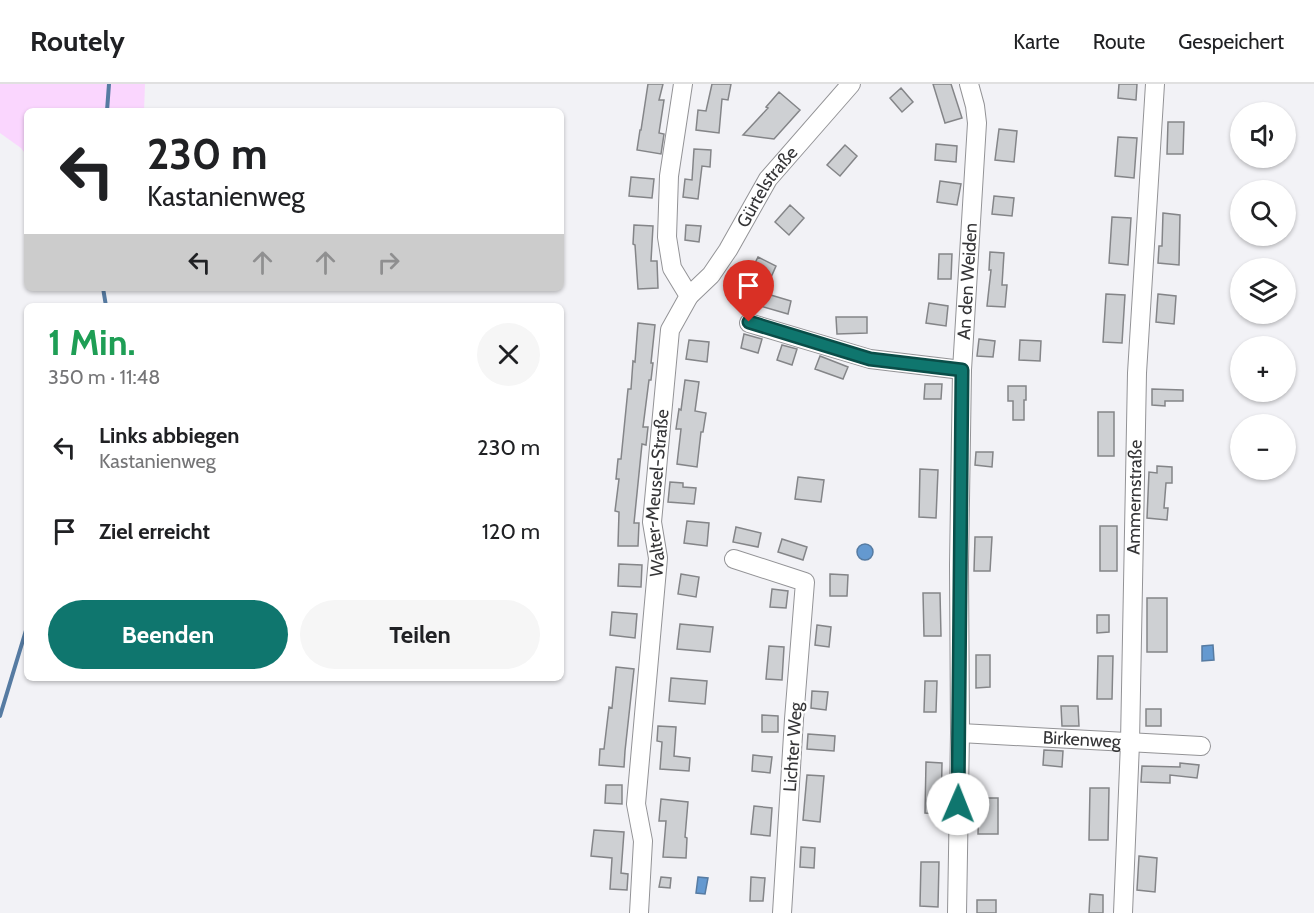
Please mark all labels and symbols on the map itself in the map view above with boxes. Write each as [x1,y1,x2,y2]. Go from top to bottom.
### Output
street label: Gürtelstraße [732,142,802,232]
street label: An den Weiden [953,222,982,340]
pin [723,260,774,322]
street label: Walter-Meusel-Straße [641,408,674,578]
street label: Ammernstraße [1123,440,1147,555]
street label: Lichter Weg [779,700,807,793]
street label: Birkenweg [1042,726,1122,753]
position arrow [926,772,990,836]

